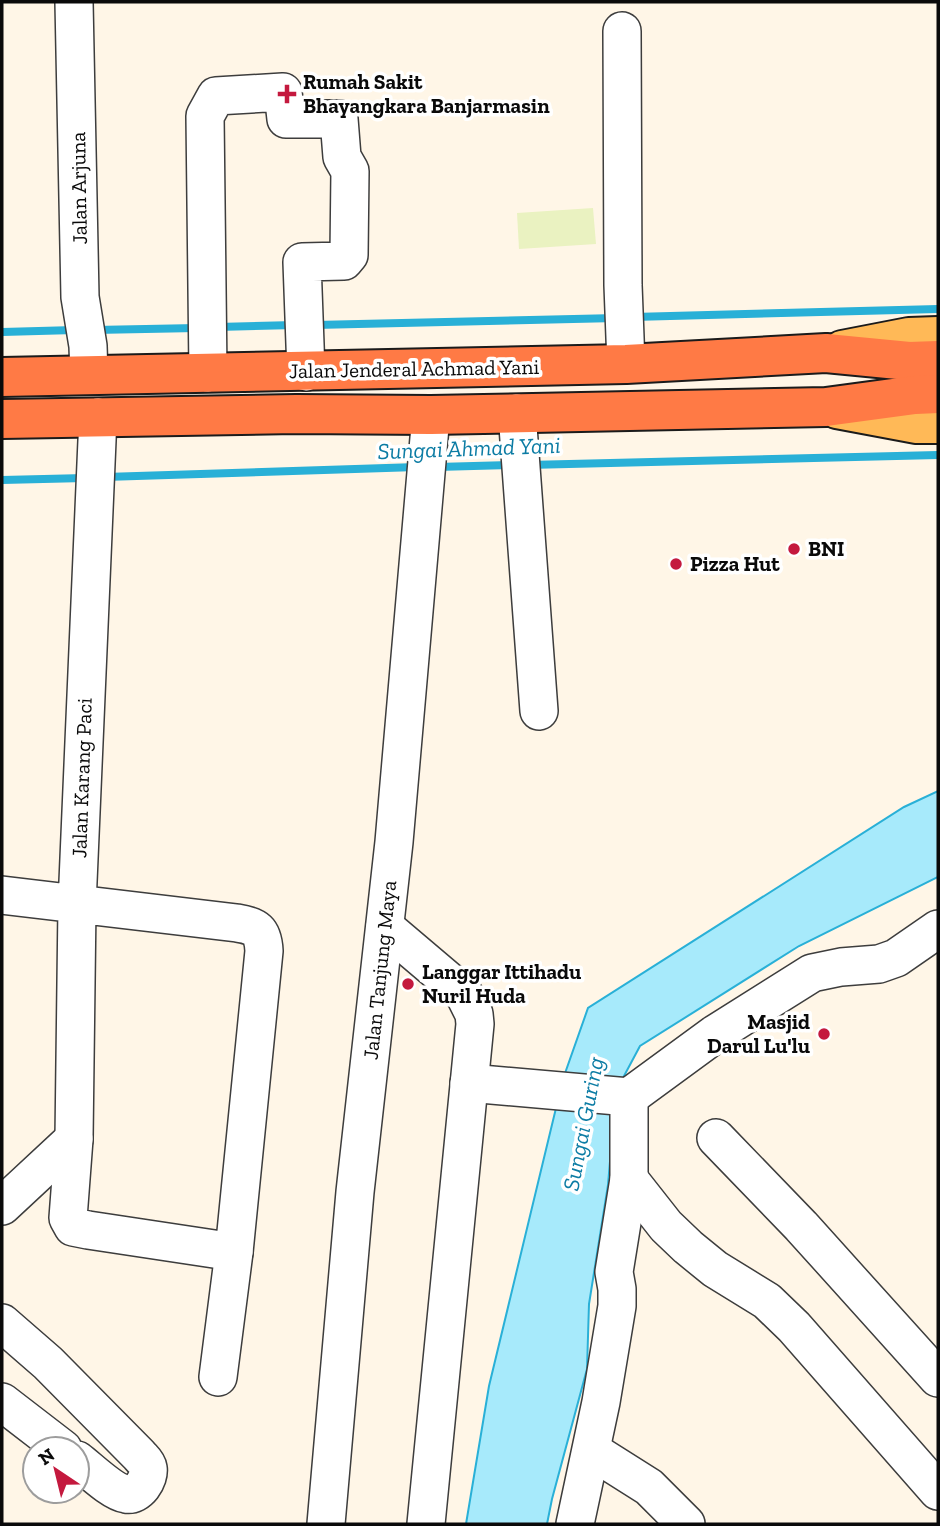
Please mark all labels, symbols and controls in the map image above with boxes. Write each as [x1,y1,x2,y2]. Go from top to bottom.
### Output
place label: Rumah Sakit Bhayangkara Banjarmasin [303,69,550,118]
marker: Rumah Sakit Bhayangkara Banjarmasin [277,84,297,104]
street label: Jalan Arjuna [65,131,93,245]
street label: Jalan Jenderal Achmad Yani [289,354,540,383]
water label: Sungai Ahmad Yani [377,431,561,465]
place label: BNI [808,536,844,561]
marker: BNI [786,541,802,557]
place label: Pizza Hut [690,551,780,576]
marker: Pizza Hut [668,556,684,572]
street label: Jalan Karang Paci [66,697,97,858]
street label: Jalan Tanjung Maya [358,879,402,1061]
place label: Langgar Ittihadu Nuril Huda [422,959,581,1008]
marker: Langgar Ittihadu Nuril Huda [400,976,416,992]
place label: Masjid Darul Lu'lu [707,1009,810,1058]
marker: Masjid Darul Lu'lu [816,1026,832,1042]
water label: Sungai Guring [556,1055,610,1193]
north arrow [21,1435,91,1505]
text: N [34,1443,59,1470]

